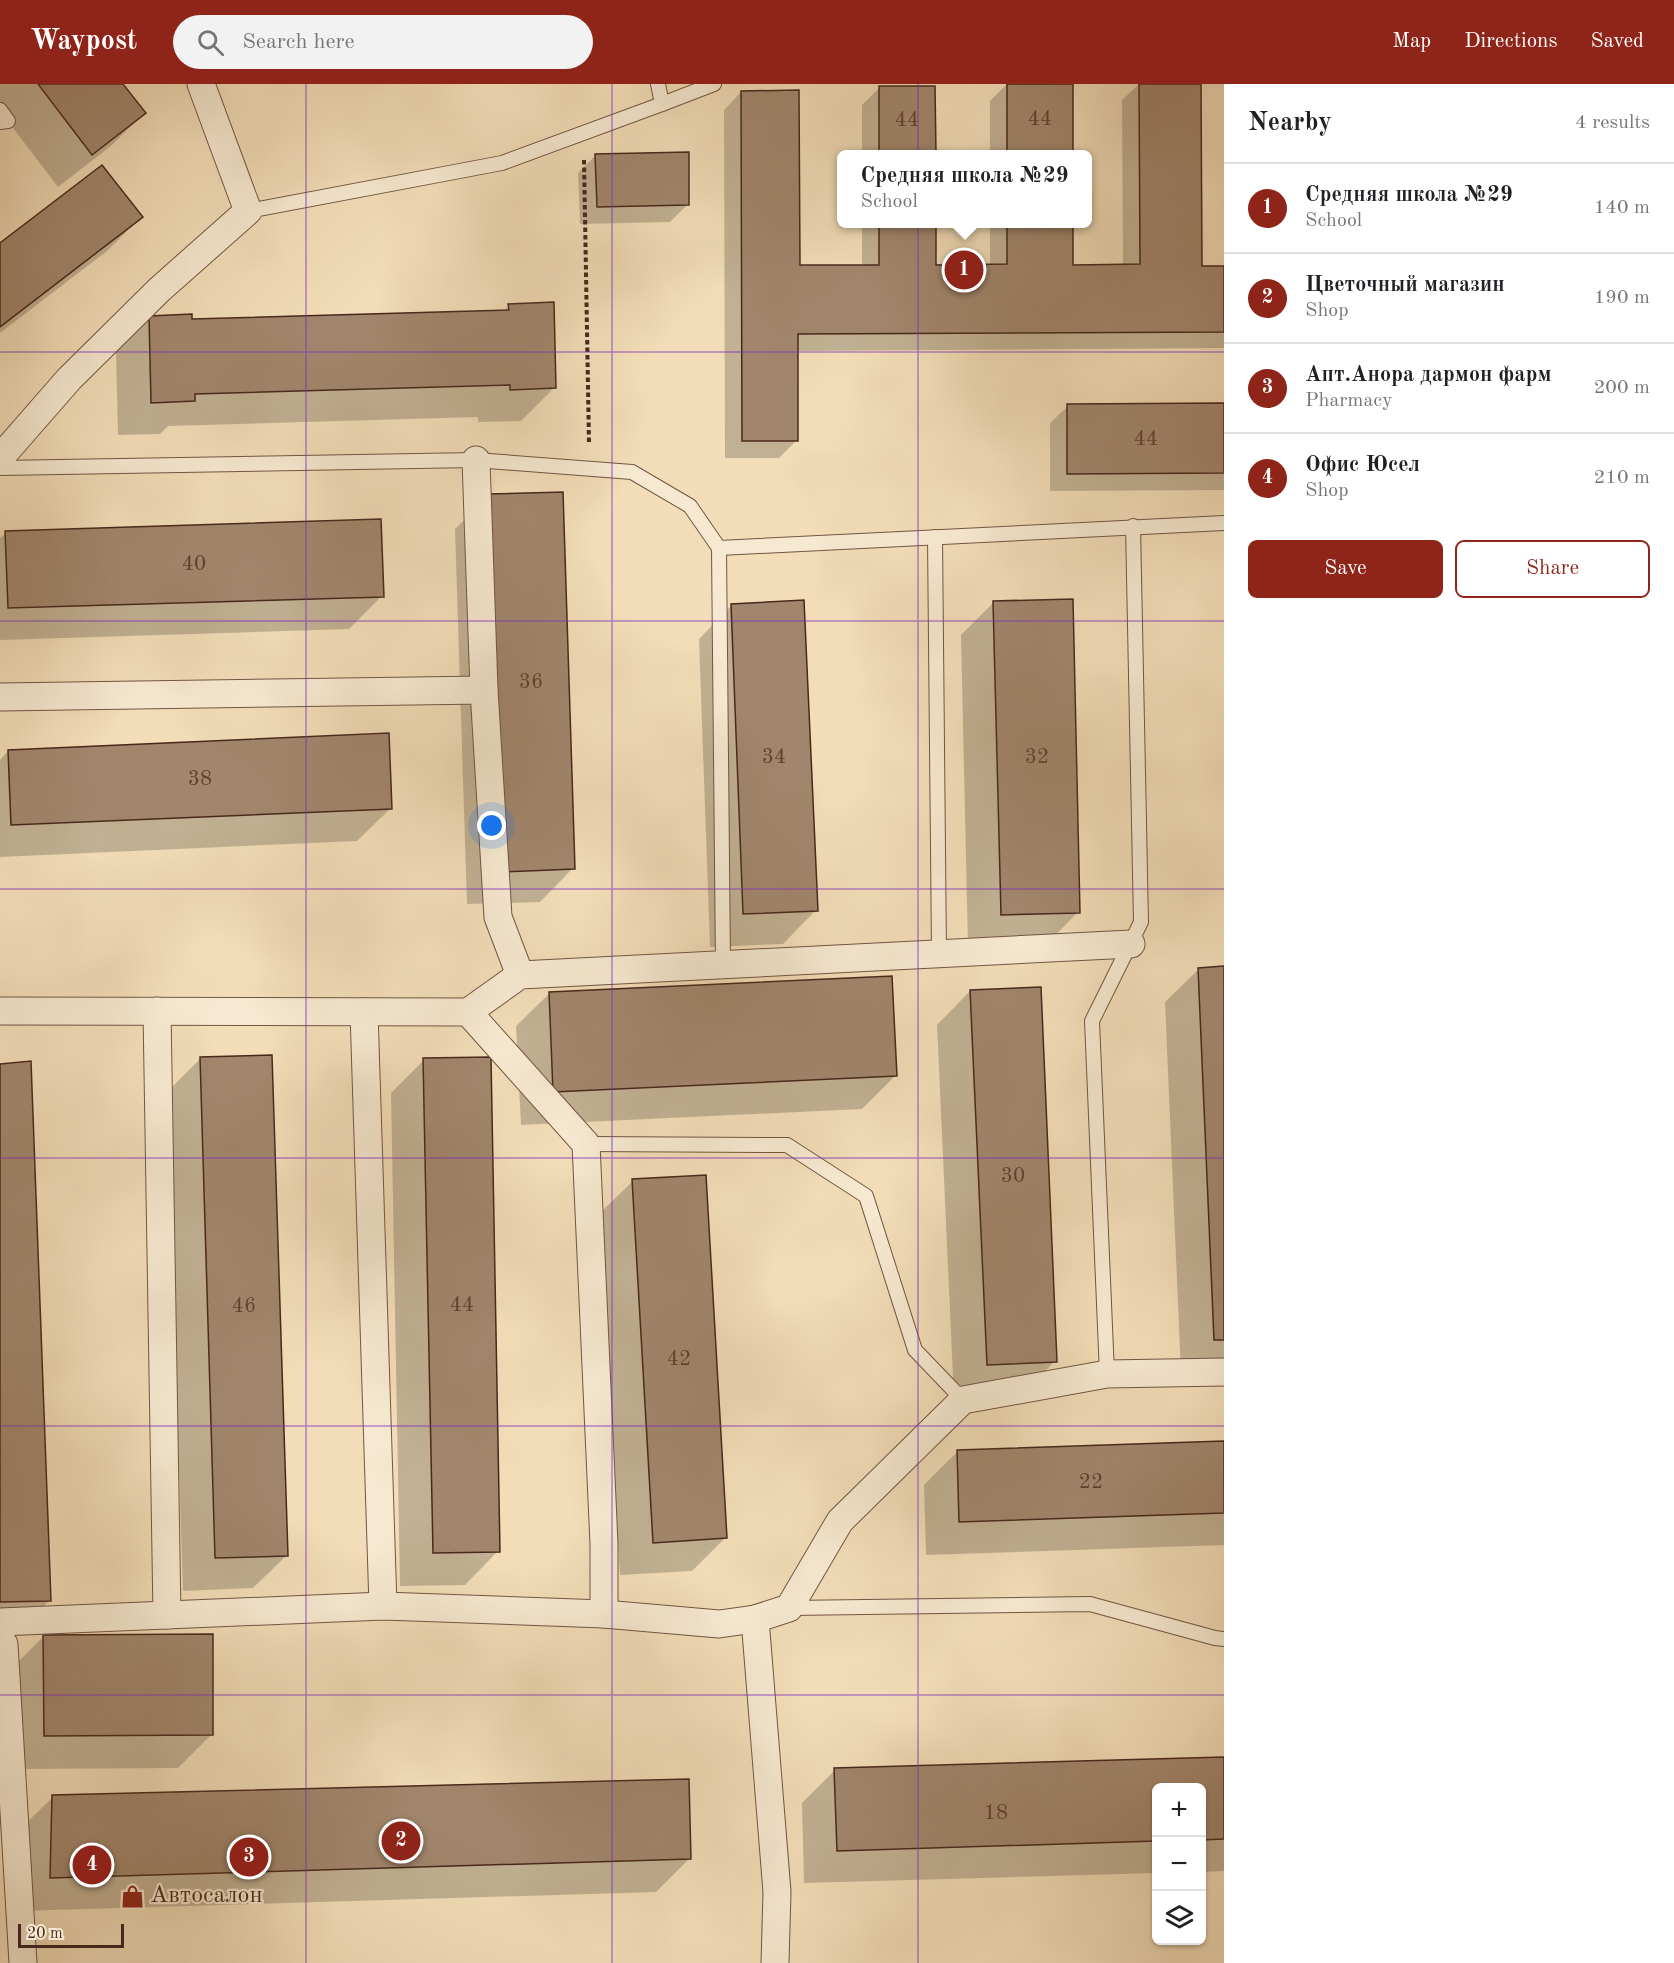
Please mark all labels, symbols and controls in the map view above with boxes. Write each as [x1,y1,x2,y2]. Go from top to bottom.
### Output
search box [173,15,593,69]
icon: search [194,26,227,59]
text: Waypost [30,28,137,56]
text: Search here [242,31,355,53]
text: Map [1392,31,1431,52]
text: Directions [1464,31,1558,52]
text: Saved [1591,31,1644,52]
house number: 44 [1028,109,1052,130]
house number: 44 [895,110,919,131]
text: Nearby [1248,110,1332,136]
text: 4 results [1575,113,1650,133]
popup [837,150,1092,228]
text: Средняя школа №29 [861,165,1068,187]
text: Средняя школа №29 [1305,184,1513,206]
text: School [861,192,918,212]
text: 1 [1262,198,1273,218]
text: 140 m [1594,198,1650,218]
text: School [1305,211,1362,231]
pin: 1 [944,248,984,292]
text: Цветочный магазин [1305,274,1505,296]
text: 2 [1262,288,1273,308]
text: 190 m [1594,288,1650,308]
text: Shop [1305,301,1349,321]
text: Апт.Анора дармон фарм [1305,364,1552,386]
text: 3 [1262,378,1273,398]
text: 200 m [1594,378,1650,398]
text: Pharmacy [1305,391,1393,411]
house number: 44 [1134,429,1158,450]
text: Офис Юсел [1305,454,1420,476]
text: 4 [1262,468,1273,488]
text: 210 m [1594,468,1650,488]
text: Shop [1305,481,1349,501]
button: Save [1248,540,1443,598]
button: Share [1455,540,1650,598]
house number: 40 [182,554,206,575]
house number: 36 [519,672,543,693]
house number: 34 [762,747,786,768]
house number: 32 [1025,747,1049,768]
house number: 38 [188,769,212,790]
your location [477,811,506,840]
house number: 30 [1001,1166,1025,1187]
house number: 44 [450,1295,474,1316]
house number: 46 [232,1296,256,1317]
house number: 42 [667,1349,691,1370]
house number: 22 [1079,1472,1103,1493]
map controls [1152,1783,1206,1945]
button: + [1152,1783,1206,1837]
house number: 18 [984,1803,1008,1824]
pin: 2 [382,1818,420,1864]
pin: 3 [230,1834,268,1880]
button: − [1152,1837,1206,1891]
pin: 4 [72,1842,112,1888]
shop icon: Автосалон [119,1883,145,1909]
place label: Автосалон [150,1884,263,1908]
button: layers [1152,1891,1206,1945]
scale bar [18,1921,124,1948]
text: 20 m [27,1926,63,1942]

